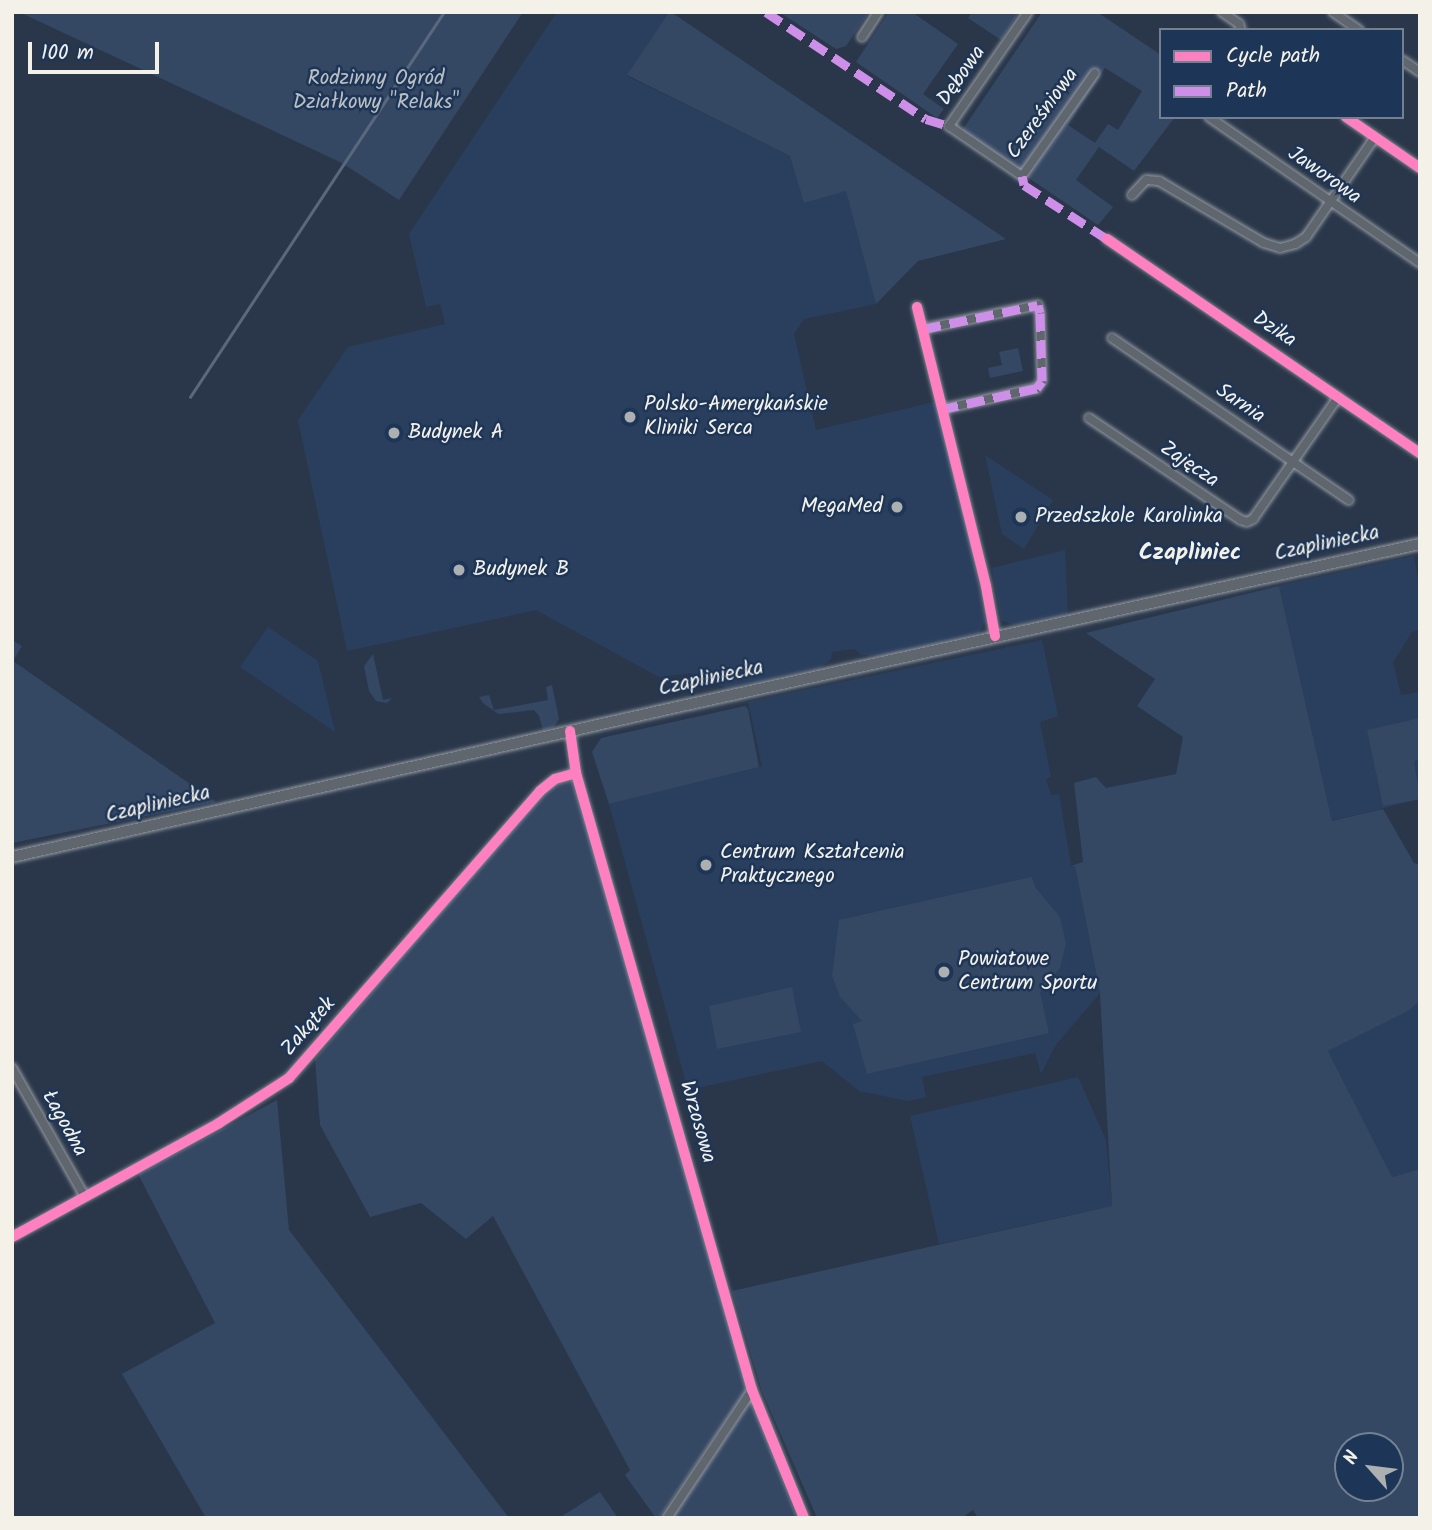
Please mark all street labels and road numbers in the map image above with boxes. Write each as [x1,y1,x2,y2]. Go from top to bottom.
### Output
street label: Dębowa [932,41,992,111]
street label: Czereśniowa [1002,64,1084,164]
street label: Jaworowa [1282,142,1366,210]
street label: Dzika [1247,306,1301,354]
street label: Sarnia [1211,378,1269,430]
street label: Zajęcza [1155,436,1223,494]
street label: Czapliniecka [1272,521,1382,567]
street label: Czapliniecka [656,656,766,702]
street label: Czapliniecka [103,781,213,829]
street label: Zakątek [277,992,341,1062]
street label: Wrzosowa [673,1078,721,1166]
street label: Łagodna [36,1087,92,1161]

